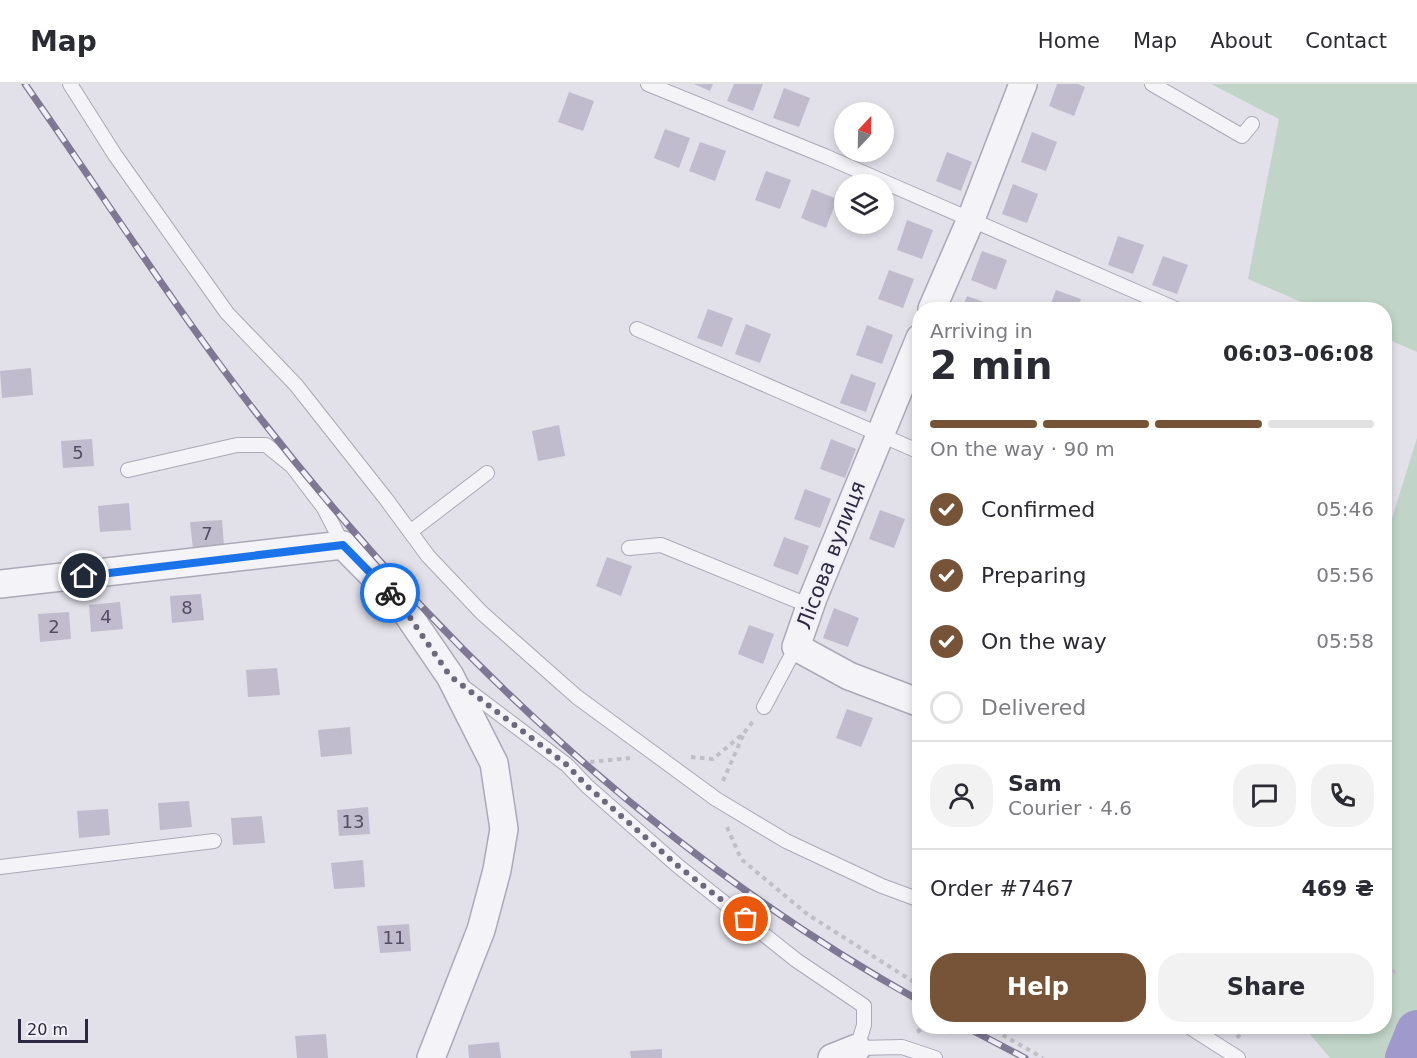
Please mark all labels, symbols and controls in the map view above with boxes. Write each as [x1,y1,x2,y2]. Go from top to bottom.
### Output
text: Map [30,25,97,58]
text: Home [1038,29,1100,53]
text: Map [1133,29,1177,53]
text: About [1210,29,1272,53]
text: Contact [1305,29,1387,53]
north arrow [834,102,894,162]
map controls [834,102,894,234]
button: layers [834,174,894,234]
text: Arriving in [930,319,1033,343]
text: 06:03–06:08 [1223,341,1374,366]
text: 2 min [930,343,1052,388]
text: On the way · 90 m [930,437,1115,461]
house number: 5 [72,442,84,463]
street label: Лісова вулиця [792,478,870,632]
icon: check [930,493,963,526]
text: Confirmed [981,497,1095,522]
text: 05:46 [1316,497,1374,521]
house number: 7 [201,523,213,544]
pin [58,550,109,601]
icon: home [67,559,100,592]
icon: check [930,559,963,592]
courier [360,563,420,623]
text: Preparing [981,563,1087,588]
text: 05:56 [1316,563,1374,587]
icon: bike [374,577,407,610]
house number: 8 [181,597,193,618]
house number: 4 [100,606,112,627]
house number: 2 [48,616,60,637]
icon: check [930,625,963,658]
text: On the way [981,629,1107,654]
text: 05:58 [1316,629,1374,653]
text: Delivered [981,695,1086,720]
button: person [930,764,993,827]
button: chat [1233,764,1296,827]
button: phone [1311,764,1374,827]
text: Sam [1008,771,1062,796]
text: Courier · 4.6 [1008,796,1132,820]
house number: 13 [342,811,364,832]
text: Order #7467 [930,876,1074,901]
text: 469 ₴ [1302,876,1374,901]
pin [720,893,771,944]
icon: bag [729,902,762,935]
house number: 11 [383,927,405,948]
button: Help [930,953,1146,1022]
button: Share [1158,953,1374,1022]
scale bar [18,1016,88,1044]
text: 20 m [27,1020,68,1039]

